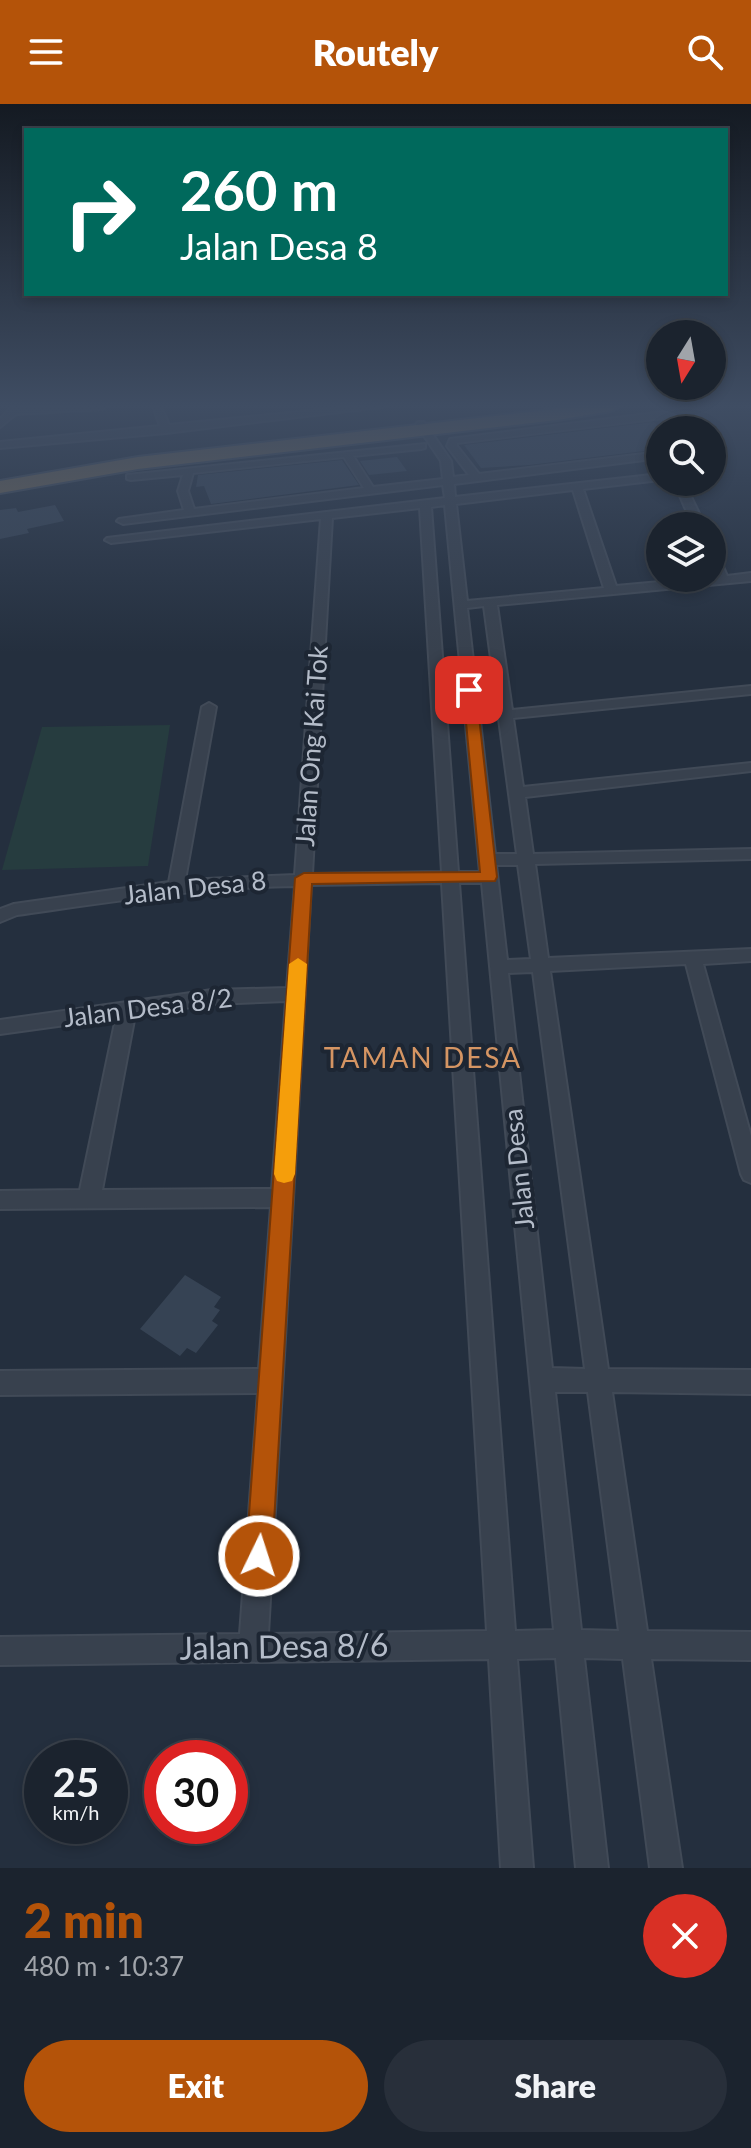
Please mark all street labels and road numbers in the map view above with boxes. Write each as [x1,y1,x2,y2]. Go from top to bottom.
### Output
street label: Jalan Ong Kai Tok [288,644,334,847]
street label: Jalan Desa 8 [122,864,268,910]
street label: Jalan Desa 8/2 [62,981,234,1033]
street label: Jalan Desa [496,1107,540,1231]
street label: Jalan Desa 8/6 [179,1624,389,1667]

